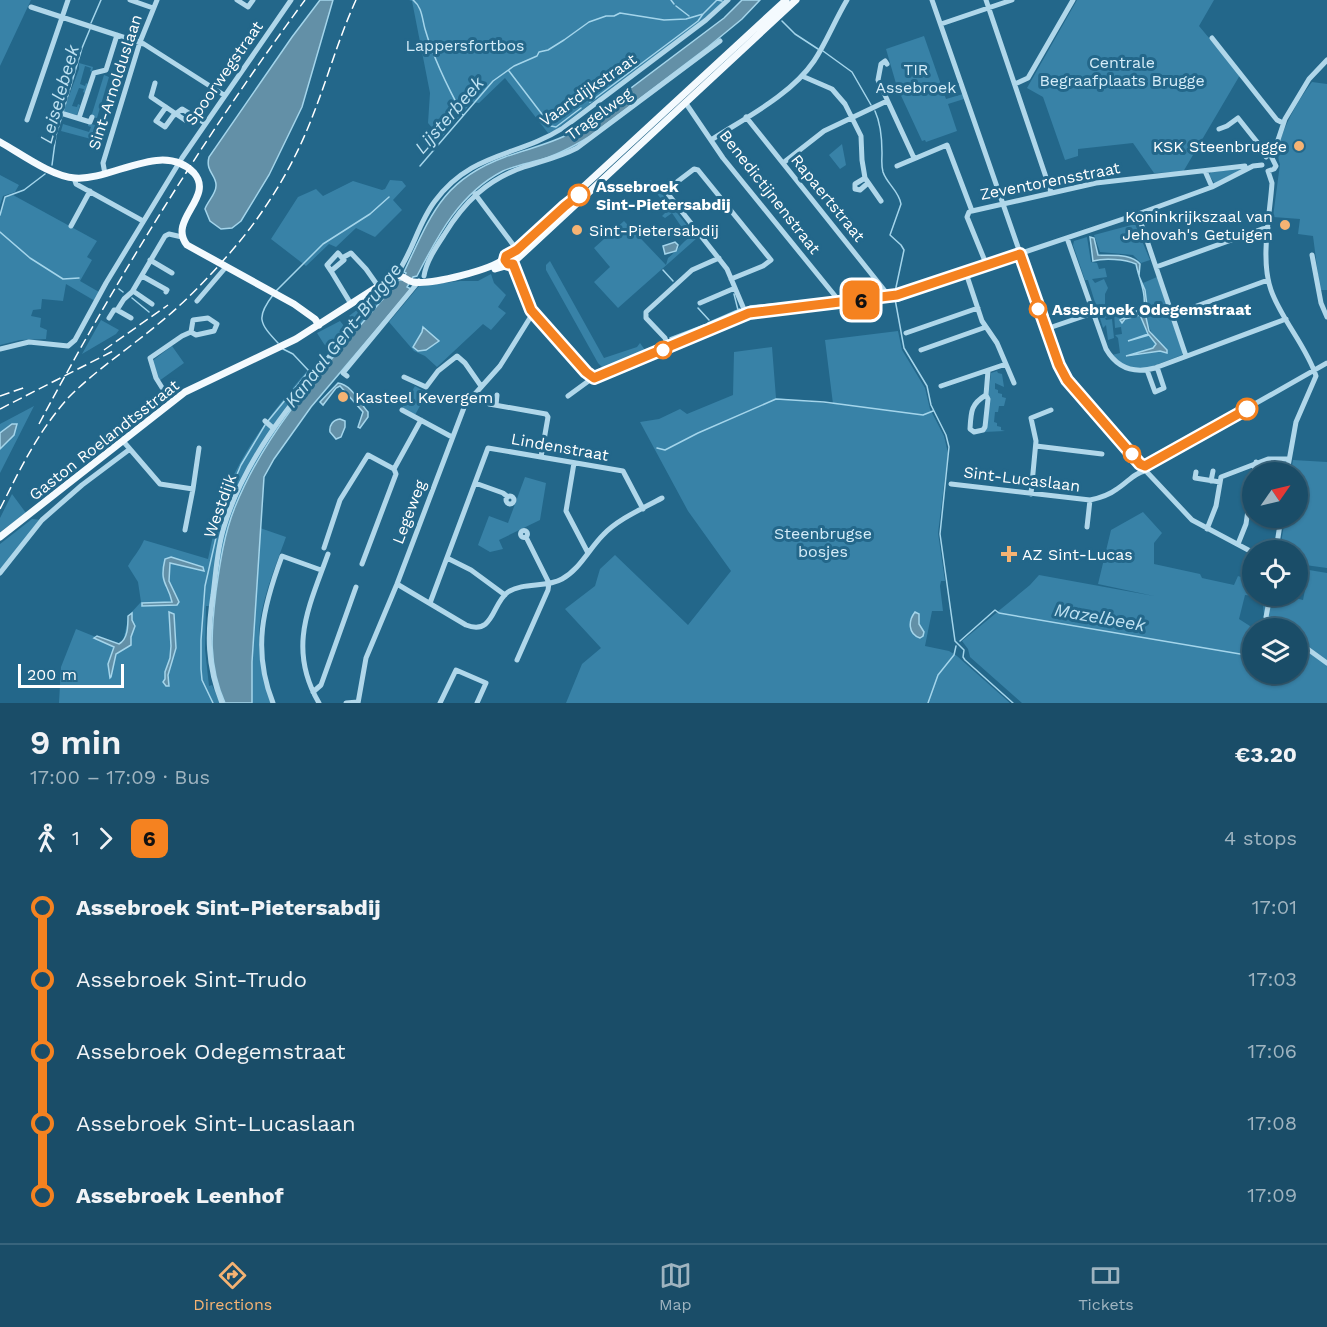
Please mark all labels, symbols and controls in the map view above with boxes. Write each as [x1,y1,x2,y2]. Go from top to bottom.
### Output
street label: Sint-Arnolduslaan [84,12,146,152]
street label: Spoorwegstraat [181,17,267,129]
park label: Lappersfortbos [405,36,525,55]
water label: Leiselebeek [35,41,83,146]
street label: Vaartdijkstraat [536,49,640,130]
park label: Centrale Begraafplaats Brugge [1039,53,1205,90]
park label: TIR Assebroek [876,60,956,97]
water label: Lijsterbeek [410,71,489,158]
street label: Tragelweg [562,83,636,144]
street label: Benedictijnenstraat [716,126,825,258]
place label: KSK Steenbrugge [1153,137,1287,156]
marker: KSK Steenbrugge [1292,139,1306,153]
street label: Rapaertstraat [787,151,869,246]
street label: Zeventorensstraat [978,158,1122,204]
place label: Assebroek Sint-Pietersabdij [596,177,731,214]
marker: Assebroek Sint-Pietersabdij [568,184,590,206]
place label: Koninkrijkszaal van Jehovah's Getuigen [1122,207,1273,244]
marker: Koninkrijkszaal van Jehovah's Getuigen [1278,218,1292,232]
place label: Sint-Pietersabdij [589,221,719,240]
marker: Sint-Pietersabdij [570,223,584,237]
water label: Kanaal Gent-Brugge [280,259,406,411]
line badge: 6 [842,280,880,320]
text: 6 [855,288,867,313]
marker: Assebroek Odegemstraat [1029,300,1047,318]
place label: Assebroek Odegemstraat [1052,300,1251,319]
unlabelled marker [654,341,672,359]
street label: Gaston Roelandtsstraat [25,375,183,504]
place label: Kasteel Kevergem [355,388,493,407]
marker: Kasteel Kevergem [336,390,350,404]
unlabelled marker [1236,398,1258,420]
street label: Lindenstraat [510,429,611,465]
unlabelled marker [1123,445,1141,463]
street label: Sint-Lucaslaan [963,462,1081,496]
north arrow [1242,462,1308,528]
map controls [1242,462,1308,684]
street label: Westdijk [200,471,240,541]
street label: Legeweg [388,477,430,547]
park label: Steenbrugse bosjes [774,524,872,561]
button: locate [1242,540,1308,606]
marker: AZ Sint-Lucas [1000,545,1018,563]
place label: AZ Sint-Lucas [1022,545,1133,564]
water label: Mazelbeek [1053,599,1148,636]
button: layers [1242,618,1308,684]
scale bar [18,661,124,688]
text: 200 m [27,665,77,684]
text: 9 min [30,723,121,762]
text: €3.20 [1235,742,1297,767]
text: 17:00 – 17:09 · Bus [30,765,210,789]
icon: walk [30,822,63,855]
icon: forward [89,822,122,855]
text: 1 [72,826,80,850]
text: 6 [143,826,156,851]
text: 4 stops [1224,826,1297,850]
text: Assebroek Sint-Pietersabdij [76,895,381,920]
text: 17:01 [1252,895,1297,919]
text: Assebroek Sint-Trudo [76,967,307,992]
text: 17:03 [1248,967,1297,991]
text: Assebroek Odegemstraat [76,1039,346,1064]
text: 17:06 [1247,1039,1297,1063]
text: Assebroek Sint-Lucaslaan [76,1111,356,1136]
text: 17:08 [1247,1111,1297,1135]
text: Assebroek Leenhof [76,1183,284,1208]
text: 17:09 [1247,1183,1297,1207]
tab: Directions [193,1259,272,1314]
tab: Map [659,1259,692,1314]
tab: Tickets [1078,1259,1134,1314]

